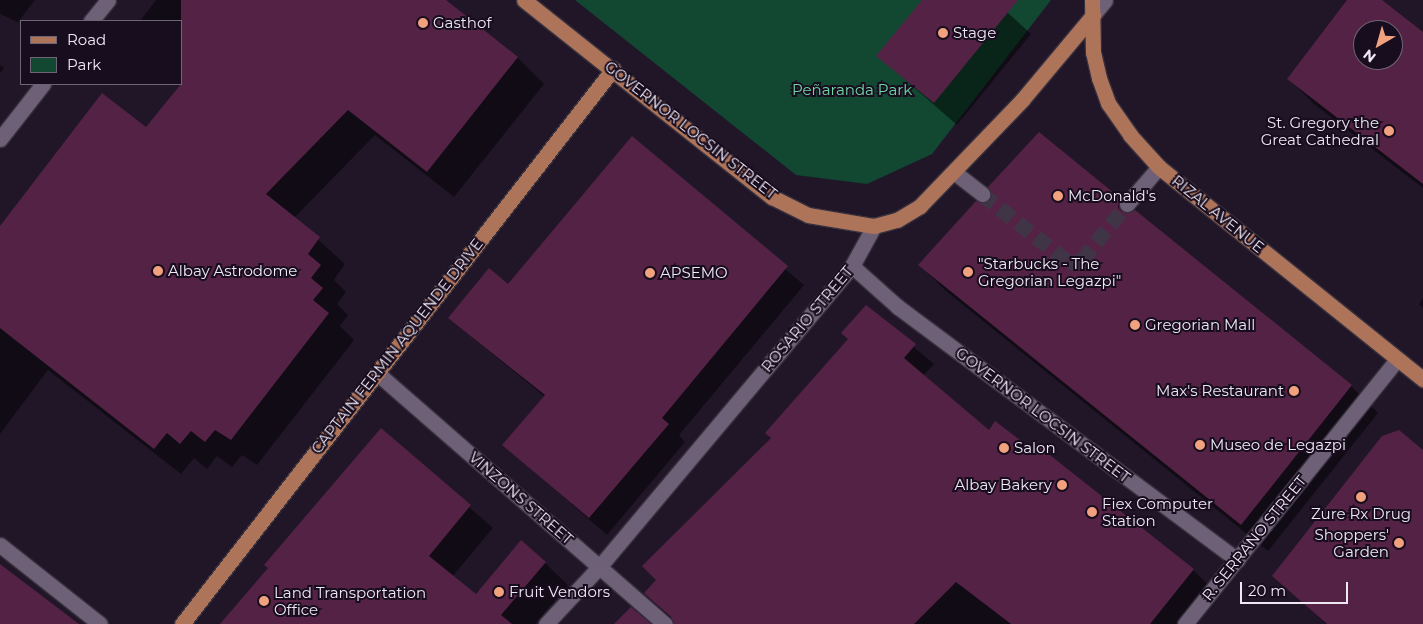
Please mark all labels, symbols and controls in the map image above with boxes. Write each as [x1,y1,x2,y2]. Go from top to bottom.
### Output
place label: Gasthof [433,14,491,32]
marker: Gasthof [417,17,429,29]
legend [20,20,182,85]
north arrow [1353,20,1403,70]
place label: Stage [953,24,996,42]
marker: Stage [937,27,949,39]
text: Road [67,30,106,49]
text: N [1359,45,1379,67]
text: Park [67,55,101,74]
street label: GOVERNOR LOCSIN STREET [601,57,781,203]
park label: Peñaranda Park [792,81,912,99]
place label: St. Gregory the Great Cathedral [1261,113,1379,148]
marker: St. Gregory the Great Cathedral [1383,125,1395,137]
street label: RIZAL AVENUE [1168,171,1268,257]
place label: McDonald's [1068,187,1156,205]
marker: McDonald's [1052,190,1064,202]
street label: CAPTAIN FERMIN AQUENDE DRIVE [308,235,486,457]
place label: "Starbucks - The Gregorian Legazpi" [978,254,1121,289]
place label: Albay Astrodome [168,262,297,280]
street label: ROSARIO STREET [758,262,856,376]
place label: APSEMO [660,264,728,282]
marker: Albay Astrodome [152,265,164,277]
marker: "Starbucks - The Gregorian Legazpi" [962,266,974,278]
marker: APSEMO [644,267,656,279]
place label: Gregorian Mall [1145,316,1255,334]
marker: Gregorian Mall [1129,319,1141,331]
street label: GOVERNOR LOCSIN STREET [952,344,1134,486]
place label: Max's Restaurant [1156,382,1284,400]
marker: Max's Restaurant [1288,385,1300,397]
place label: Museo de Legazpi [1210,436,1346,454]
place label: Salon [1014,439,1056,457]
marker: Museo de Legazpi [1194,439,1206,451]
marker: Salon [998,442,1010,454]
street label: VINZONS STREET [465,448,577,548]
street label: R. SERRANO STREET [1198,472,1310,604]
place label: Albay Bakery [955,476,1052,494]
marker: Albay Bakery [1056,479,1068,491]
marker: Zure Rx Drug [1355,491,1367,503]
place label: Fiex Computer Station [1102,494,1213,529]
place label: Zure Rx Drug [1311,505,1411,523]
marker: Fiex Computer Station [1086,506,1098,518]
place label: Shoppers' Garden [1314,525,1389,560]
marker: Shoppers' Garden [1393,537,1405,549]
scale bar [1243,572,1350,604]
text: 20 m [1248,581,1286,600]
place label: Land Transportation Office [274,583,426,618]
place label: Fruit Vendors [509,583,610,601]
marker: Fruit Vendors [493,586,505,598]
marker: Land Transportation Office [258,595,270,607]

